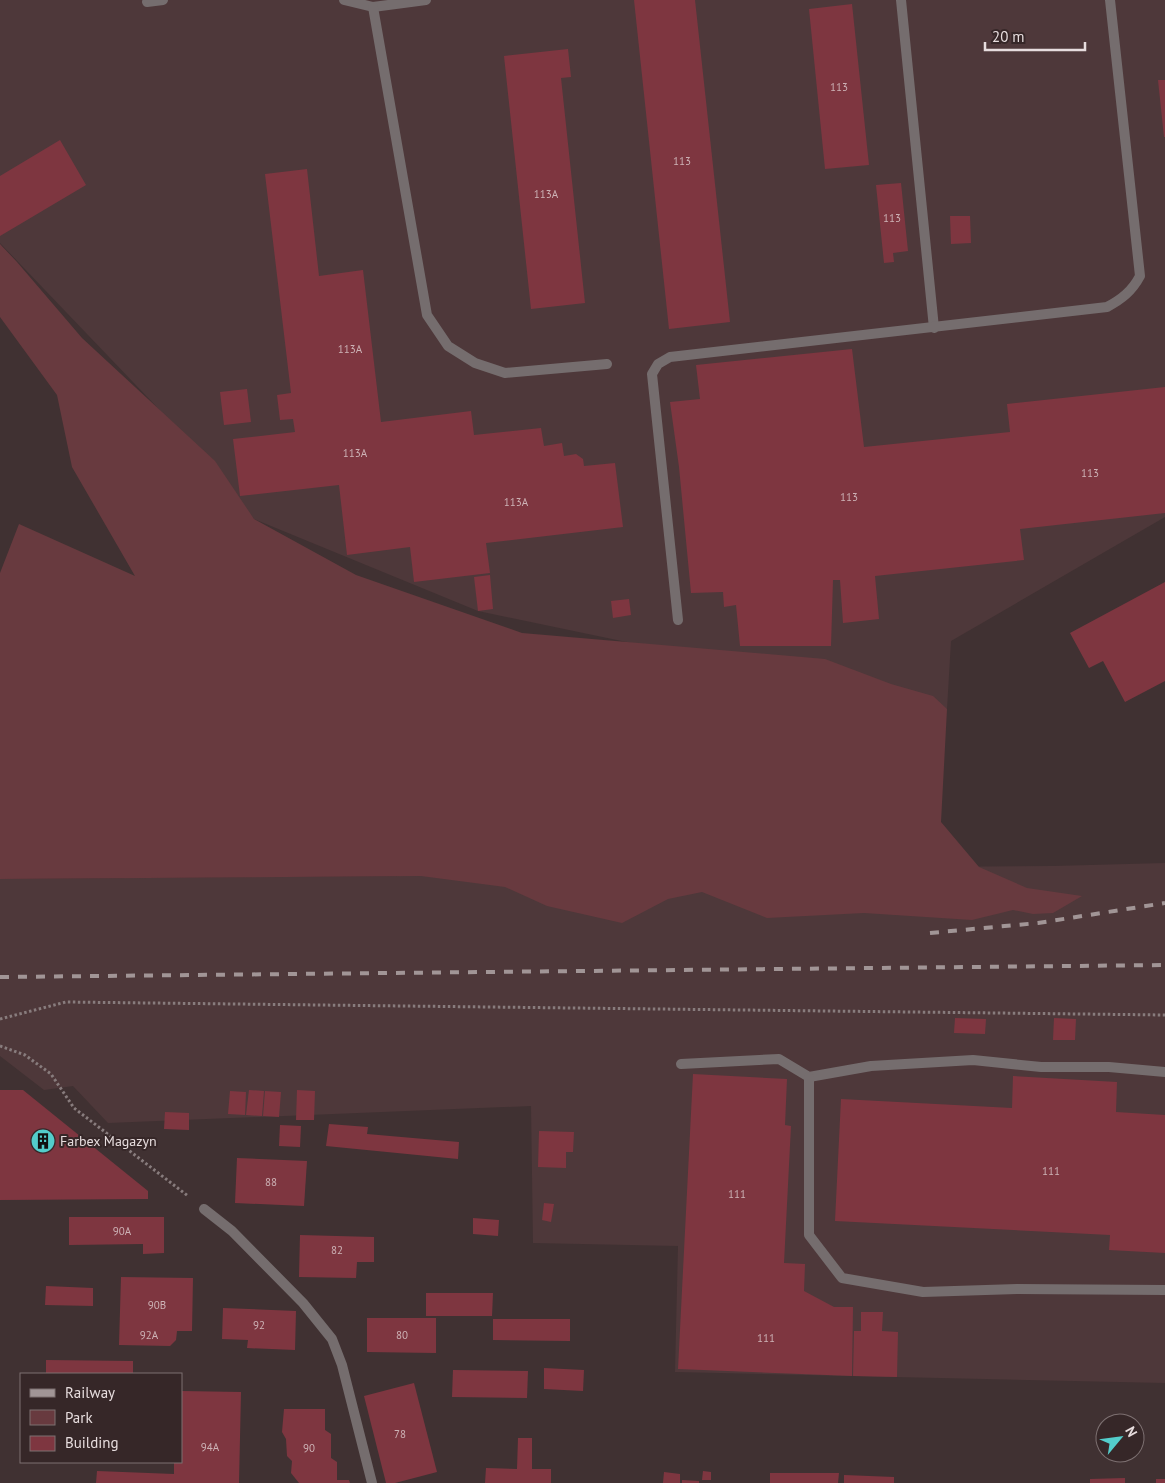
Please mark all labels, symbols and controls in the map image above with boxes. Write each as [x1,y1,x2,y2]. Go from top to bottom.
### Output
scale bar [985,20,1085,52]
text: 20 m [992,27,1025,46]
house number: 113 [830,80,848,94]
house number: 113 [673,154,691,168]
house number: 113A [534,187,559,201]
house number: 113 [883,211,901,225]
house number: 113A [338,342,363,356]
house number: 113A [343,446,368,460]
house number: 113 [1081,466,1099,480]
house number: 113 [840,490,858,504]
house number: 113A [504,495,529,509]
building icon: Farbex Magazyn [30,1128,56,1154]
place label: Farbex Magazyn [60,1132,157,1150]
house number: 111 [1042,1164,1060,1178]
house number: 88 [265,1175,277,1189]
house number: 111 [728,1187,746,1201]
house number: 90A [113,1224,132,1238]
house number: 82 [331,1243,343,1257]
house number: 90B [148,1298,166,1312]
house number: 92 [253,1318,265,1332]
house number: 92A [140,1328,159,1342]
house number: 80 [396,1328,408,1342]
house number: 111 [757,1331,775,1345]
legend [20,1373,182,1463]
text: Railway [65,1383,115,1402]
text: Park [65,1408,93,1427]
north arrow [1095,1413,1145,1463]
text: N [1121,1423,1141,1440]
house number: 78 [394,1427,406,1441]
text: Building [65,1433,119,1452]
house number: 94A [201,1440,220,1454]
house number: 90 [303,1441,315,1455]

